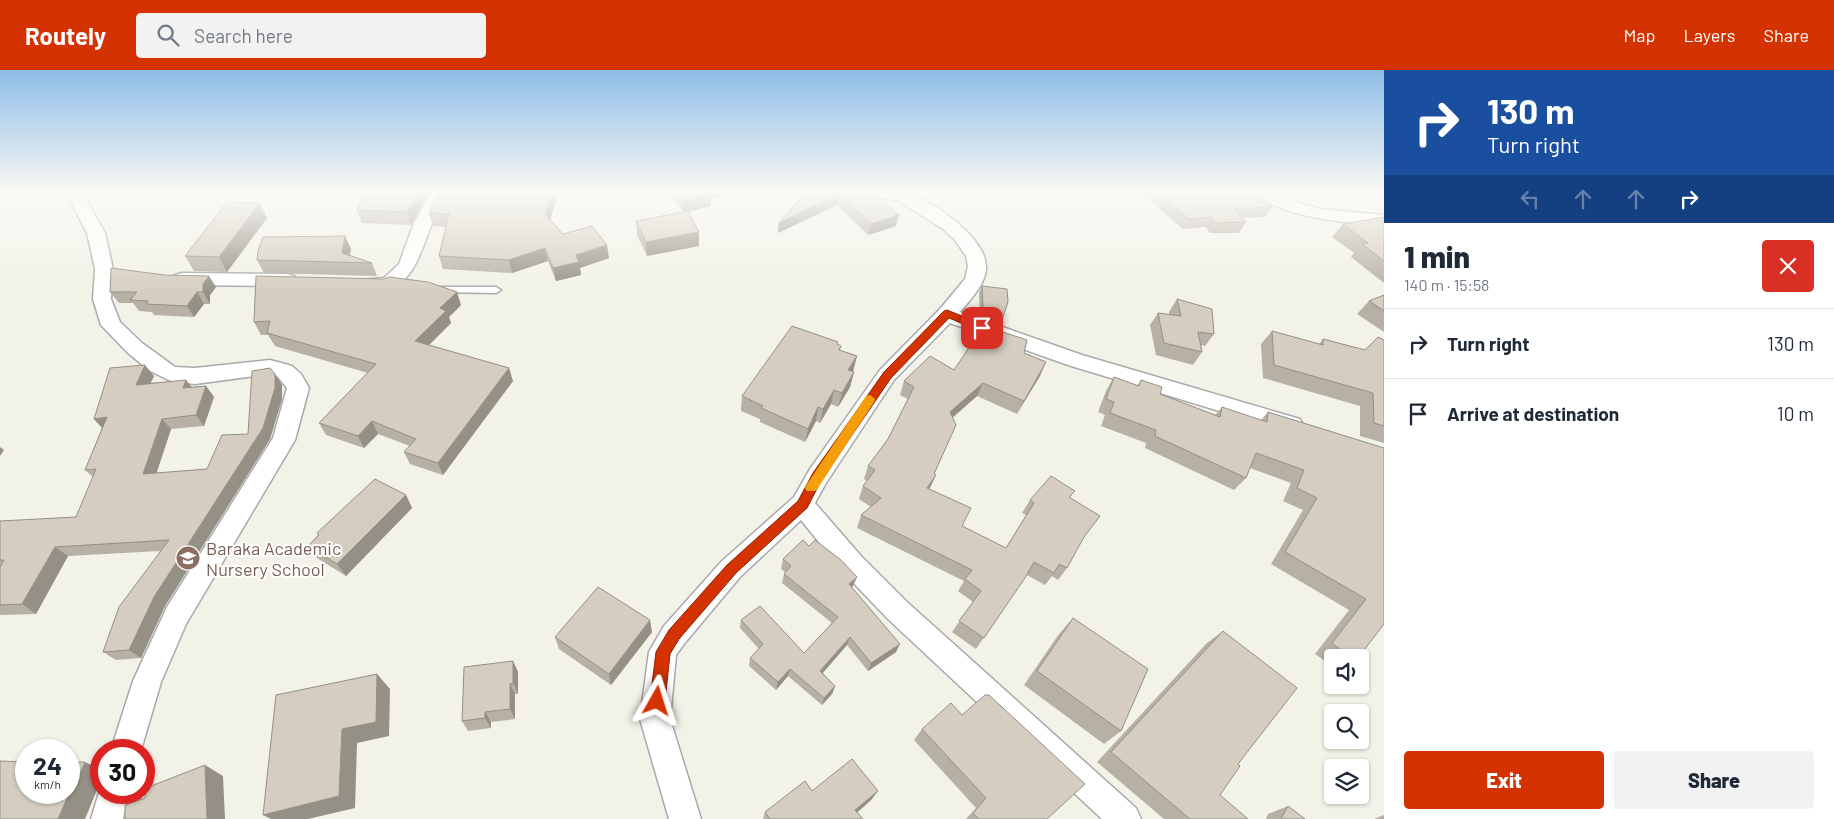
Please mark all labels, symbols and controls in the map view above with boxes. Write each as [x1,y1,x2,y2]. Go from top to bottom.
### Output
search box [136,13,486,58]
text: Routely [25,21,106,50]
icon: search [154,21,182,49]
text: Search here [194,24,293,47]
text: Map [1623,24,1655,46]
text: Layers [1683,24,1736,46]
text: Share [1764,24,1809,46]
text: 130 m [1487,89,1574,131]
icon: right [1404,90,1469,155]
text: Turn right [1487,131,1580,157]
icon: left [1516,185,1544,213]
icon: ahead [1569,185,1597,213]
icon: ahead [1622,185,1650,213]
icon: right [1675,185,1703,213]
text: 1 min [1404,238,1470,274]
button: close [1762,240,1814,292]
text: 140 m · 15:58 [1404,275,1489,294]
pin [961,307,1003,349]
icon: arrive [968,314,996,342]
icon: right [1404,330,1432,358]
text: Turn right [1447,332,1529,355]
text: 130 m [1767,332,1814,355]
icon: arrive [1404,400,1432,428]
text: Arrive at destination [1447,402,1619,425]
text: 10 m [1777,402,1814,425]
place label: Baraka Academic Nursery School [206,537,341,580]
school or university icon: Baraka Academic Nursery School [175,545,201,571]
map controls [1324,649,1369,804]
button: sound [1324,649,1369,694]
position arrow [630,674,682,726]
button: search [1324,704,1369,749]
speed limit sign: 30 [90,739,155,804]
text: 24 [33,750,62,780]
button: Exit [1404,751,1604,809]
button: Share [1614,751,1814,809]
button: layers [1324,759,1369,804]
text: km/h [34,777,61,791]

